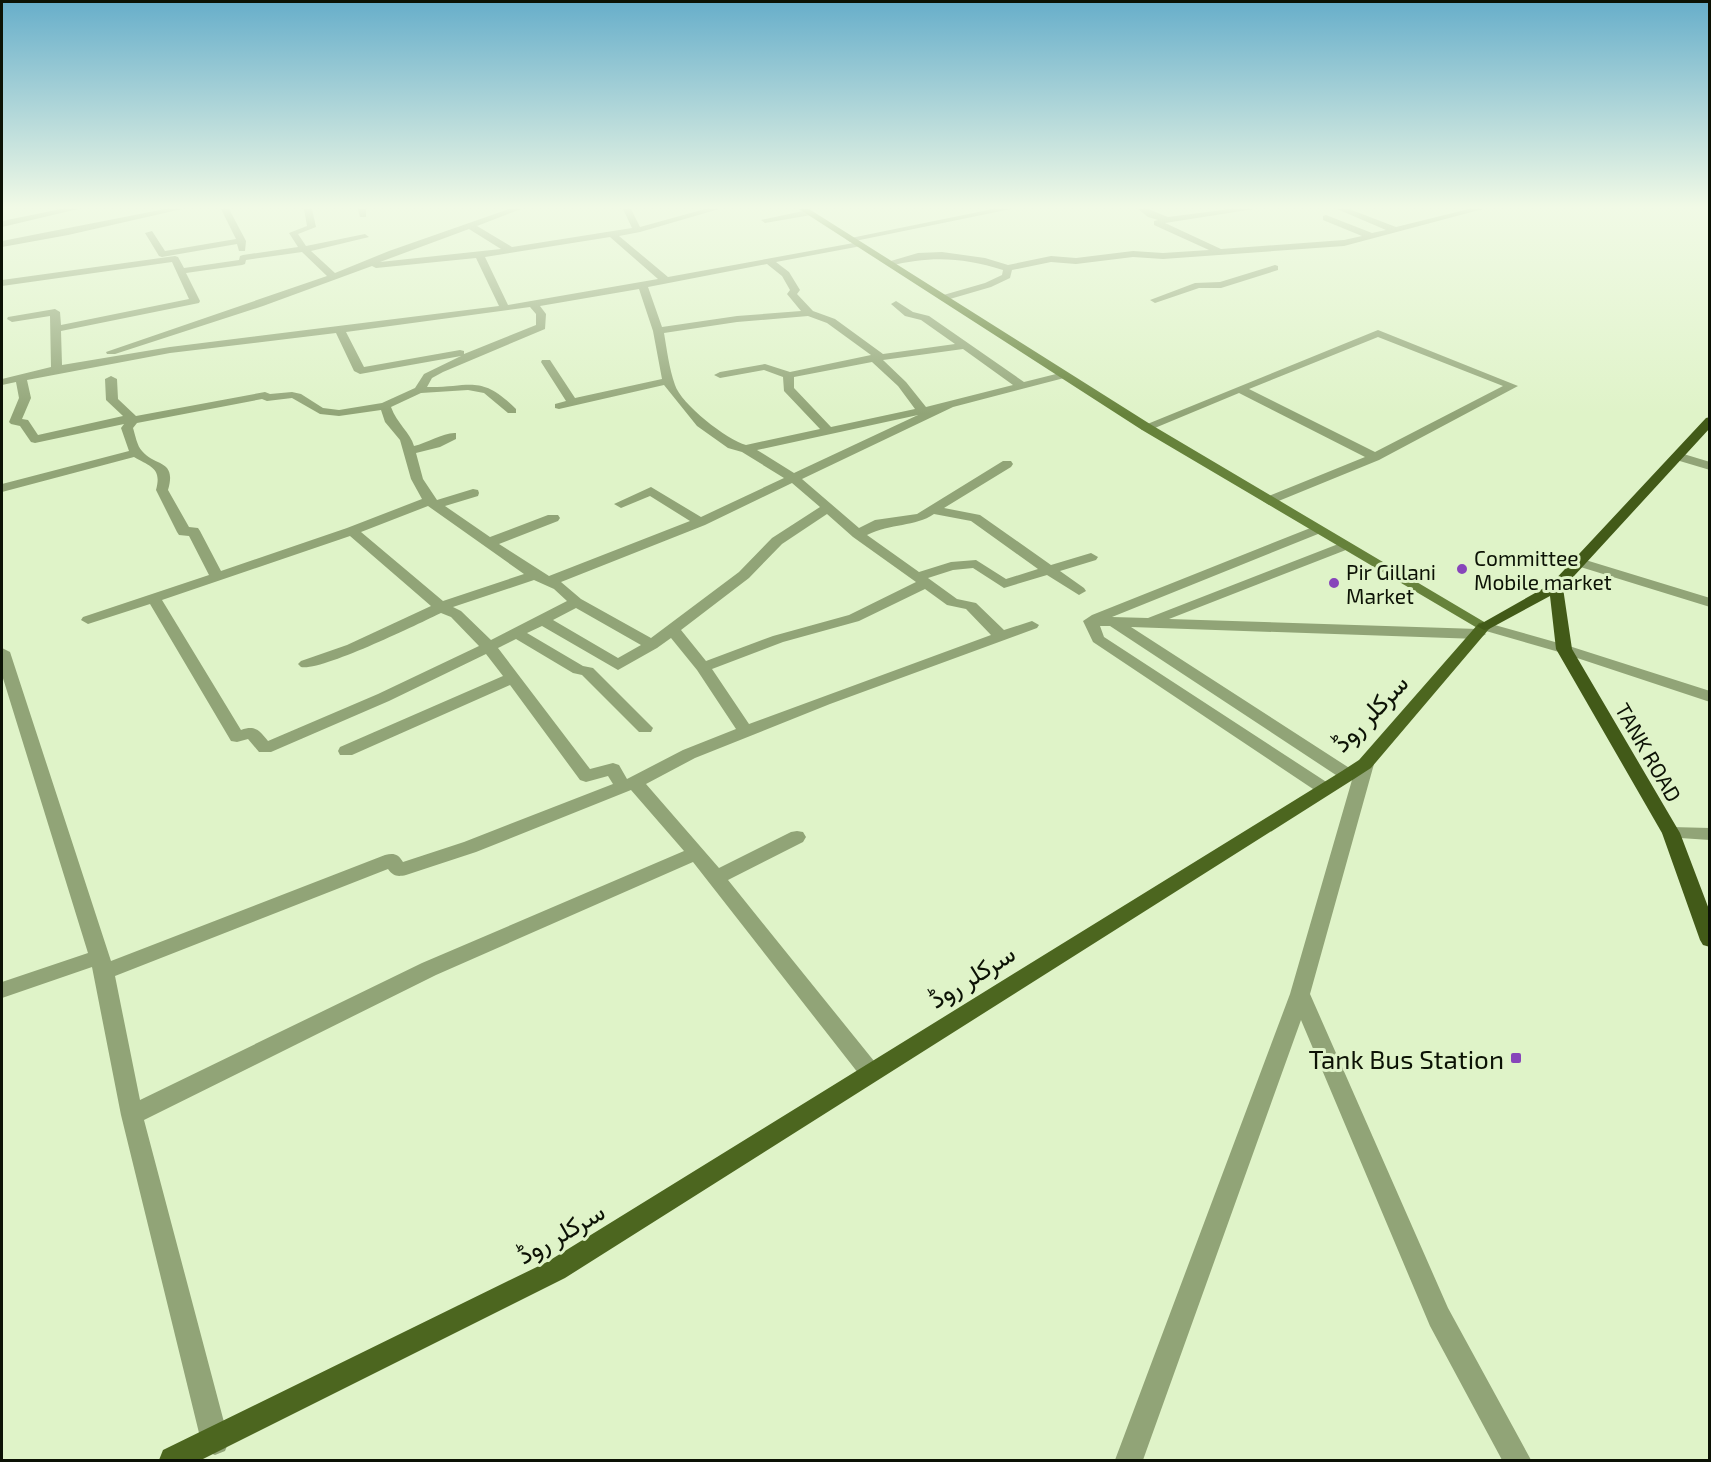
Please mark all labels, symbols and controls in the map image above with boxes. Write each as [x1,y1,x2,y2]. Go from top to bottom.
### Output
place label: Committee Mobile market [1474,545,1612,594]
place label: Pir Gillani Market [1346,559,1436,608]
marker: Committee Mobile market [1455,562,1469,576]
marker: Pir Gillani Market [1327,576,1341,590]
street label: سرکلر روڈ [1324,667,1415,759]
street label: TANK ROAD [1611,698,1687,806]
street label: سرکلر روڈ [922,936,1021,1015]
place label: Tank Bus Station [1308,1043,1504,1074]
marker: Tank Bus Station [1509,1051,1523,1065]
street label: سرکلر روڈ [511,1195,610,1271]

